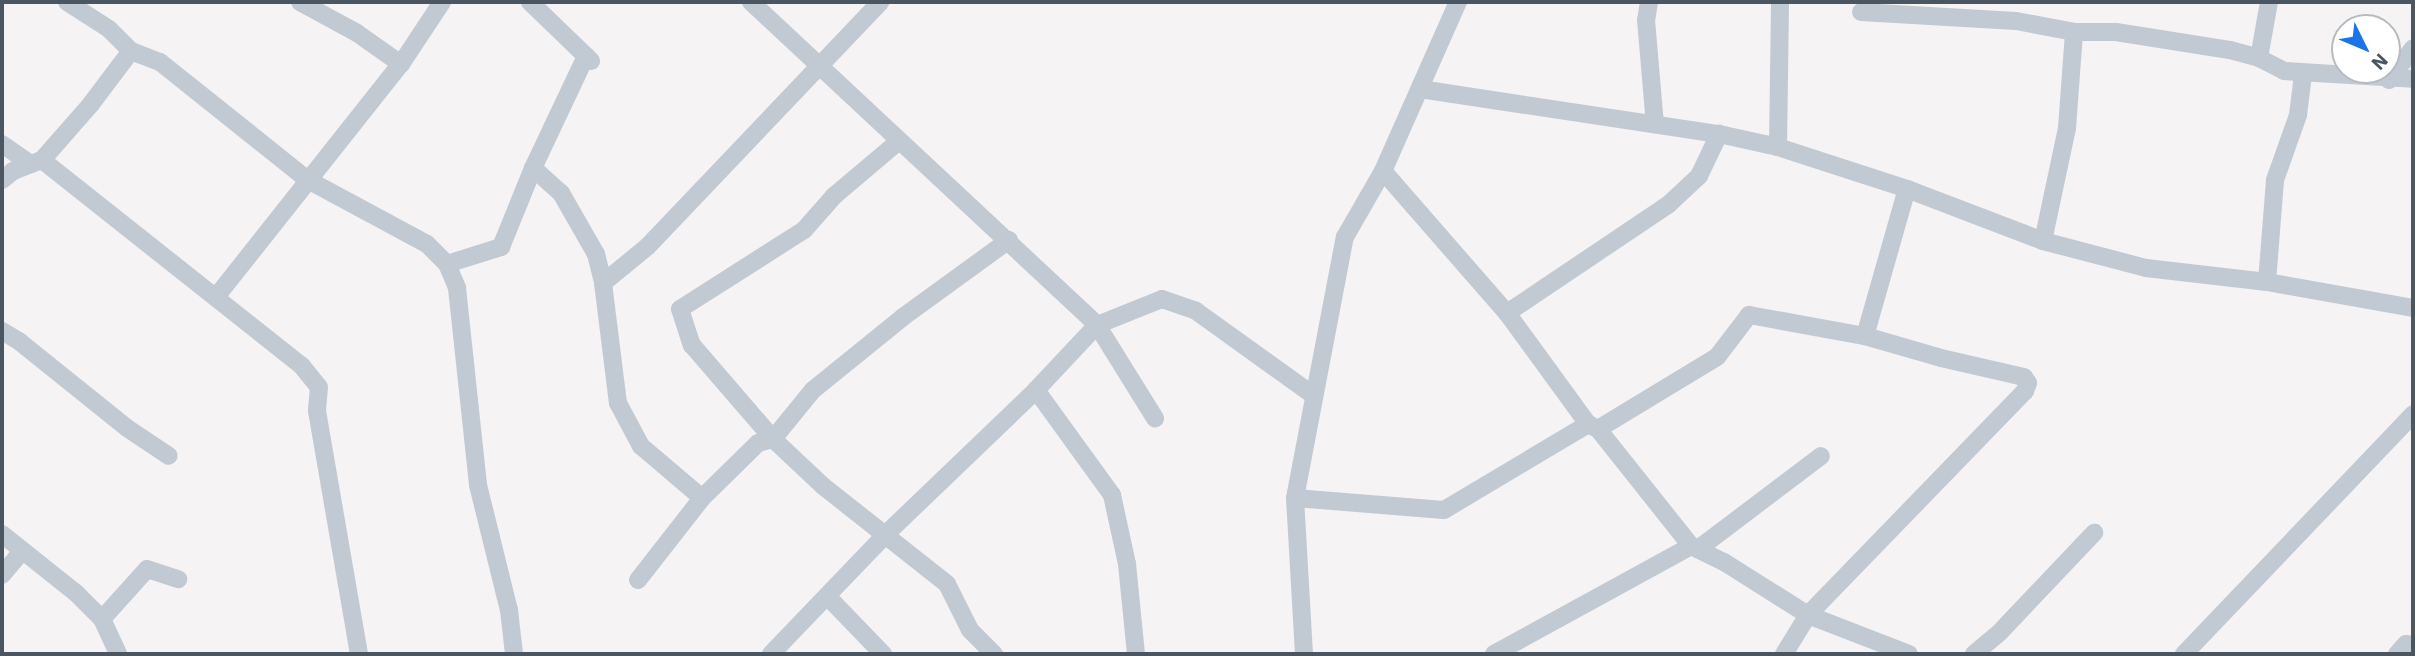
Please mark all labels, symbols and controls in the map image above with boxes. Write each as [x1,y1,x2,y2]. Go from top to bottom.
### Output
north arrow [2331,14,2401,84]
text: N [2366,49,2393,75]

